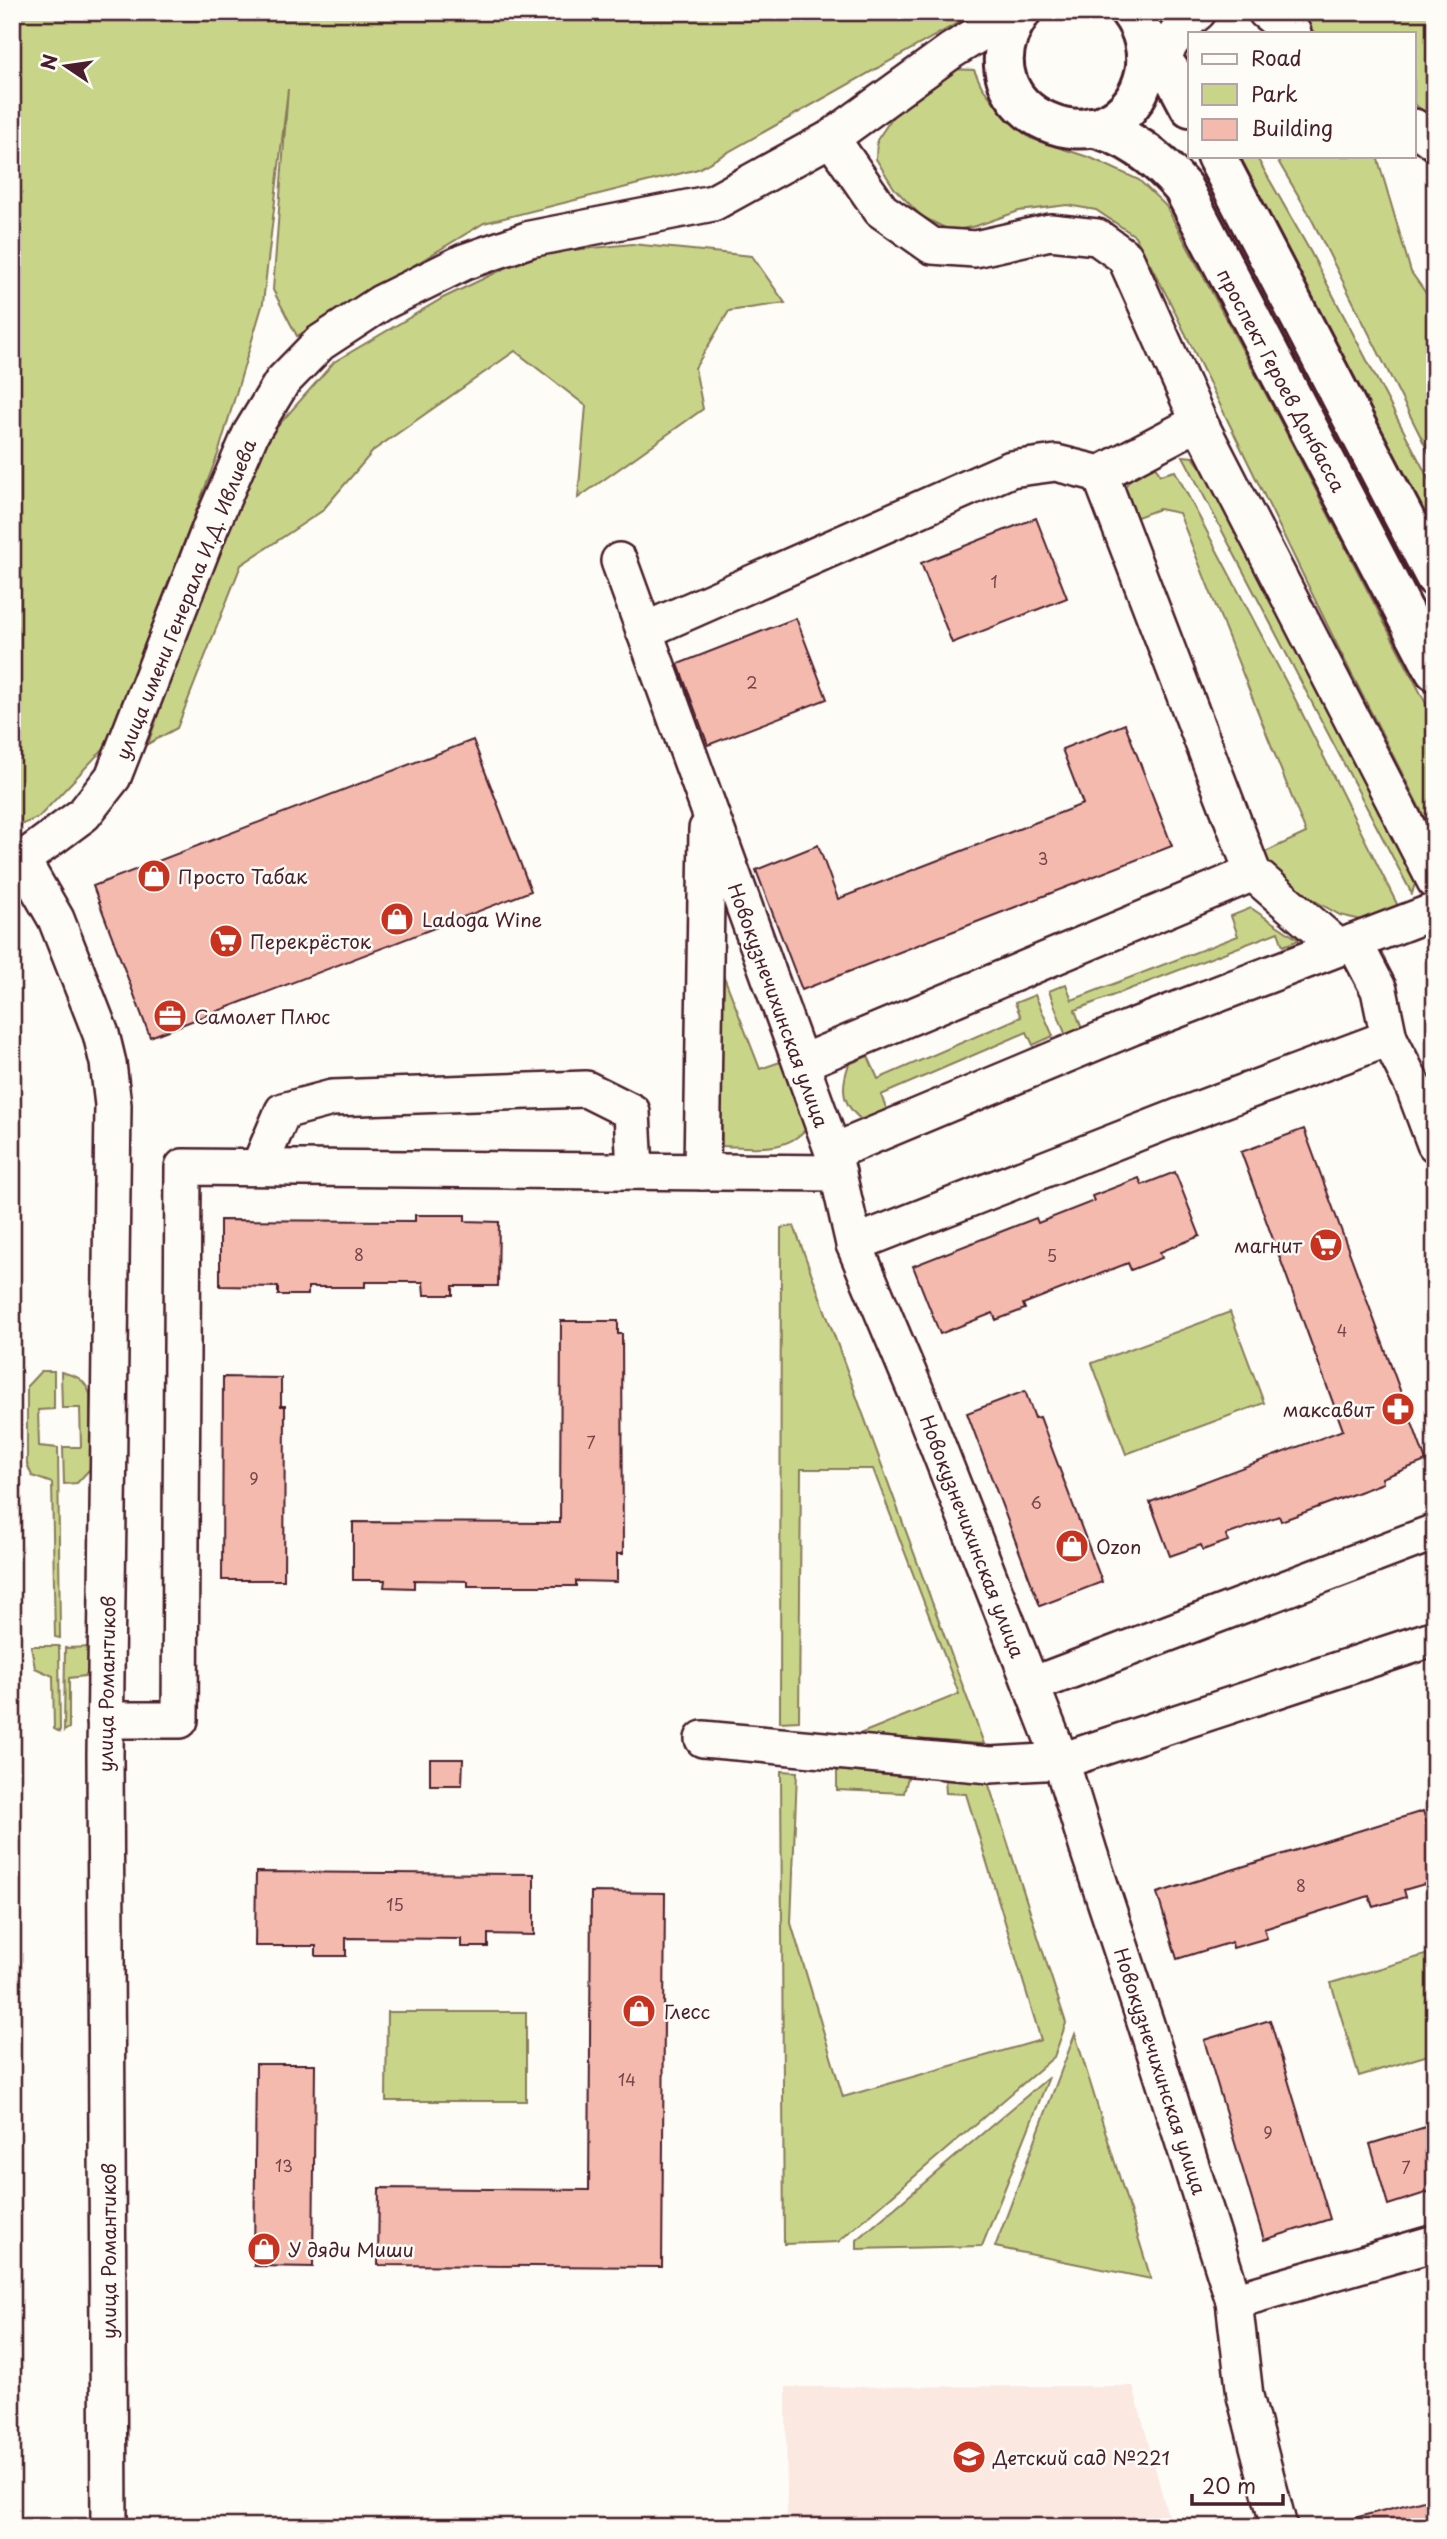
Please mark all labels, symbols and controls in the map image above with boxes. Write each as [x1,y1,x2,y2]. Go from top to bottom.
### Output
north arrow [32,32,102,102]
legend [1188,32,1416,158]
text: Road [1251,41,1302,73]
text: N [33,51,64,72]
text: Park [1251,77,1298,109]
text: Building [1251,111,1333,143]
street label: проспект Героев Донбасса [1211,263,1353,497]
street label: улица имени Генерала И.Д. Ивлиева [108,434,262,763]
house number: 1 [990,569,998,593]
house number: 2 [746,670,758,694]
house number: 3 [1038,846,1048,870]
shop icon: Просто Табак [135,857,173,895]
place label: Просто Табак [178,862,308,890]
street label: Новокузнечихинская улица [722,879,836,1131]
shop icon: Ladoga Wine [378,900,416,938]
place label: Ladoga Wine [422,905,542,933]
supermarket icon: Перекрёсток [207,922,245,960]
place label: Перекрёсток [250,927,372,955]
office icon: Самолет Плюс [151,997,189,1035]
place label: Самолет Плюс [194,1002,330,1030]
supermarket icon: магнит [1307,1226,1345,1264]
place label: магнит [1234,1231,1303,1259]
house number: 8 [354,1242,364,1266]
house number: 5 [1047,1243,1057,1267]
house number: 4 [1337,1318,1347,1342]
pharmacy icon: максавит [1379,1390,1417,1428]
place label: максавит [1283,1395,1375,1423]
street label: Новокузнечихинская улица [914,1410,1032,1662]
house number: 7 [586,1430,596,1454]
house number: 9 [249,1466,259,1490]
house number: 6 [1030,1490,1042,1514]
shop icon: Ozon [1053,1527,1091,1565]
place label: Ozon [1096,1532,1141,1560]
street label: улица Романтиков [90,1596,122,1772]
house number: 8 [1296,1873,1306,1897]
house number: 15 [386,1892,404,1916]
street label: Новокузнечихинская улица [1108,1944,1214,2198]
shop icon: Глесс [620,1992,658,2030]
place label: Глесс [664,1997,710,2025]
house number: 14 [618,2067,636,2091]
house number: 9 [1263,2120,1273,2144]
house number: 13 [275,2153,293,2177]
house number: 7 [1401,2155,1411,2179]
street label: улица Романтиков [94,2163,122,2339]
shop icon: У дяди Миши [245,2230,283,2268]
place label: У дяди Миши [288,2235,414,2263]
school or university icon: Детский сад №221 [950,2438,988,2476]
place label: Детский сад №221 [992,2443,1170,2471]
scale bar [1192,2462,1282,2506]
text: 20 m [1202,2469,1256,2501]

